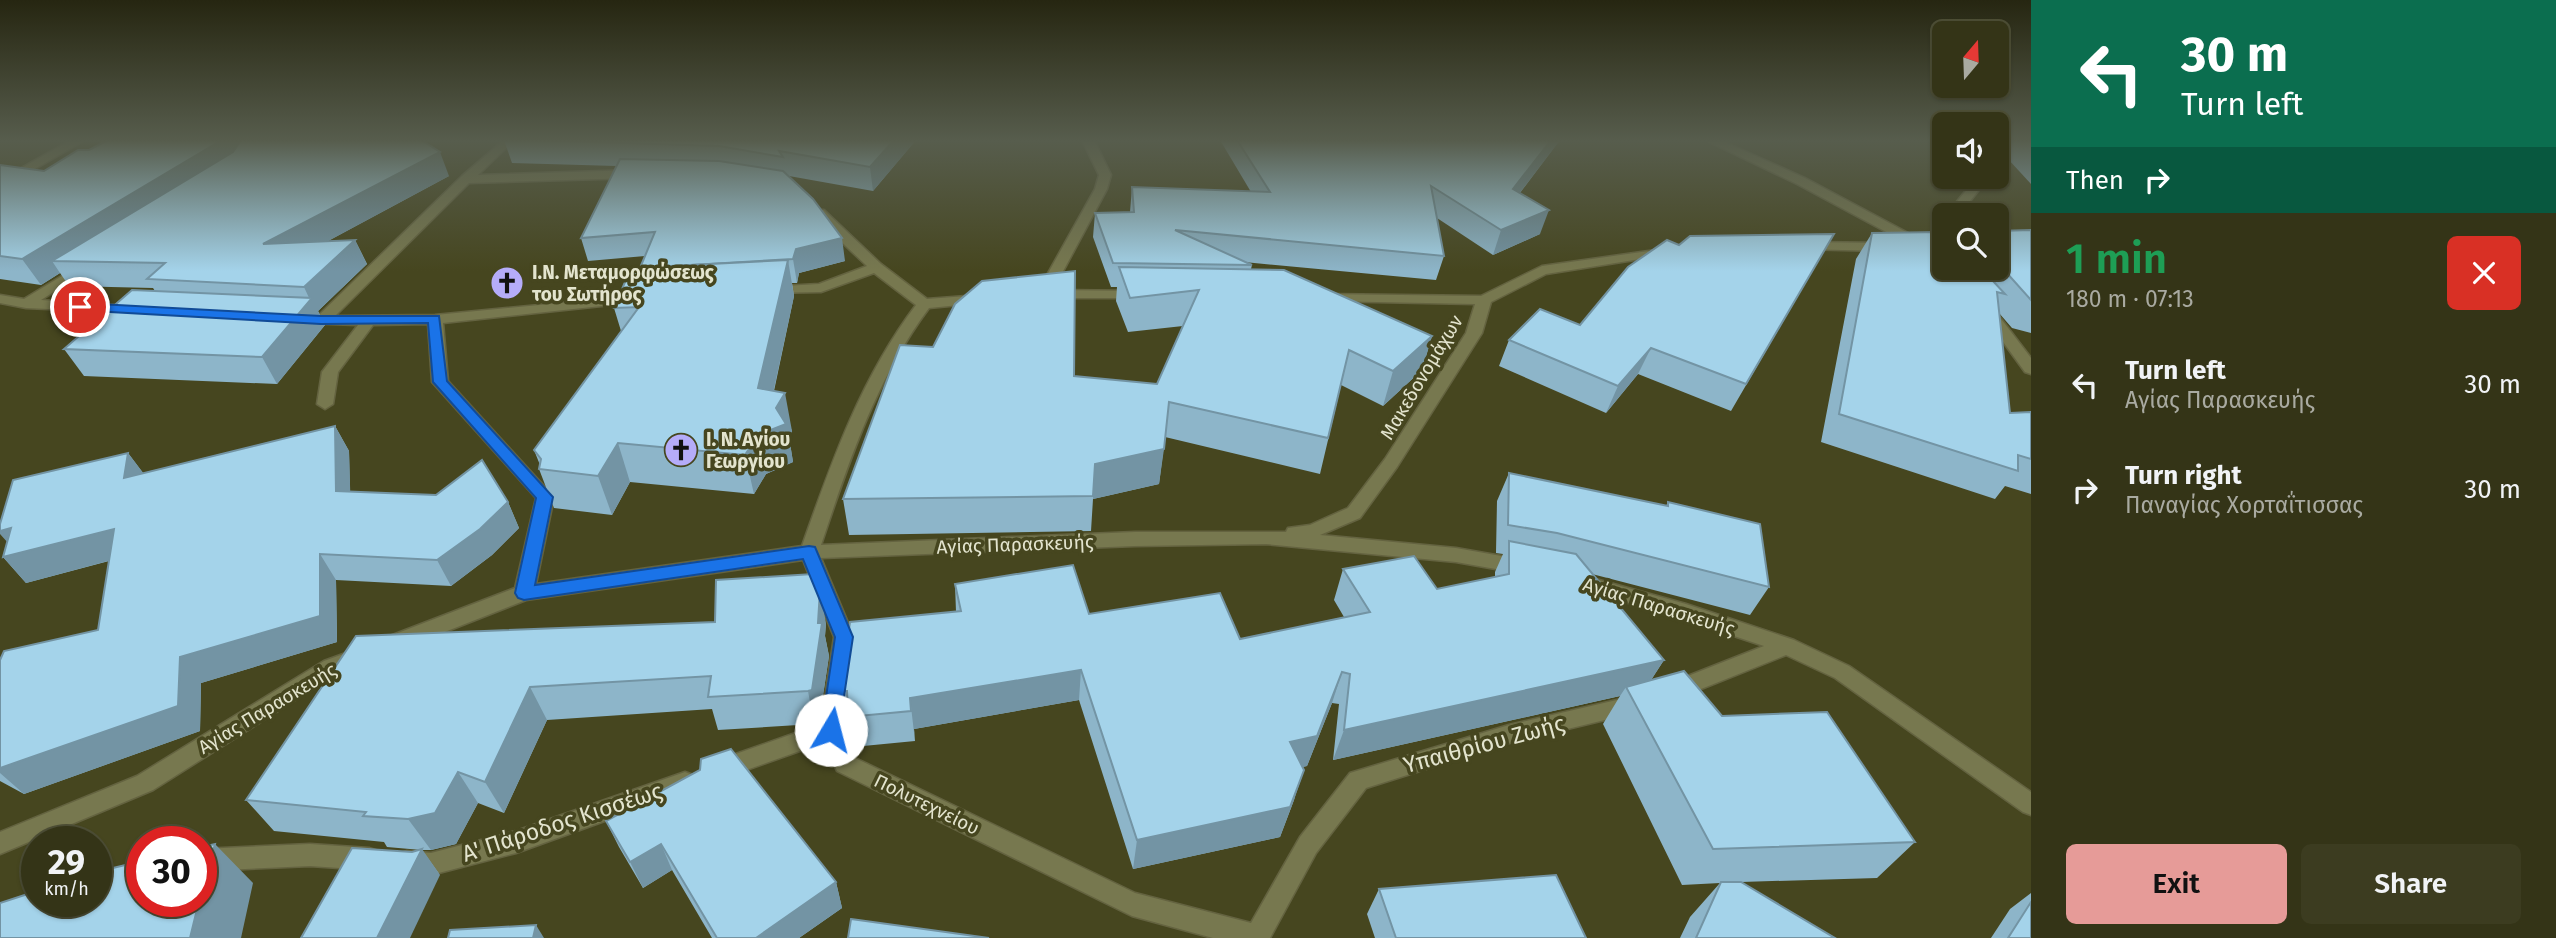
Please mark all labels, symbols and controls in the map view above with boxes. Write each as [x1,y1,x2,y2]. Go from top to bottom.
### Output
north arrow [1932,21,2009,98]
map controls [1932,21,2009,280]
text: 30 m [2181,25,2288,84]
icon: left [2066,28,2157,119]
text: Turn left [2181,85,2303,123]
button: sound [1932,112,2009,189]
icon: right [2138,161,2176,199]
text: Then [2066,165,2124,196]
button: search [1932,203,2009,280]
text: 1 min [2066,234,2167,284]
button: close [2447,236,2521,310]
place label: I.N. Μεταμορφώσεως του Σωτήρος [531,261,714,306]
church icon: I.N. Μεταμορφώσεως του Σωτήρος [488,264,526,302]
pin [50,277,110,337]
text: 180 m · 07:13 [2066,285,2194,313]
icon: arrive [61,288,99,326]
street label: Μακεδονομάχων [1375,311,1468,444]
text: Turn left [2125,355,2226,386]
icon: left [2066,366,2104,404]
text: 30 m [2464,369,2521,400]
text: Αγίας Παρασκευής [2125,386,2315,414]
place label: Ι. Ν. Αγίου Γεωργίου [706,428,790,473]
church icon: Ι. Ν. Αγίου Γεωργίου [662,431,700,469]
text: Turn right [2125,460,2242,491]
icon: right [2066,471,2104,509]
text: 30 m [2464,474,2521,505]
text: Παναγίας Χορταΐτισσας [2125,491,2363,519]
street label: Αγίας Παρασκευής [936,530,1094,559]
street label: Αγίας Παρασκευής [1580,572,1737,640]
street label: Αγίας Παρασκευής [194,658,341,759]
position arrow [794,693,868,767]
street label: Υπαιθρίου Ζωής [1400,709,1568,779]
street label: Πολυτεχνείου [870,769,983,840]
street label: Α' Πάροδος Κισσέως [458,776,666,868]
speed limit sign: 30 [126,826,217,917]
text: 29 [48,841,85,883]
button: Exit [2066,844,2287,924]
button: Share [2301,844,2521,924]
text: km/h [44,878,89,900]

